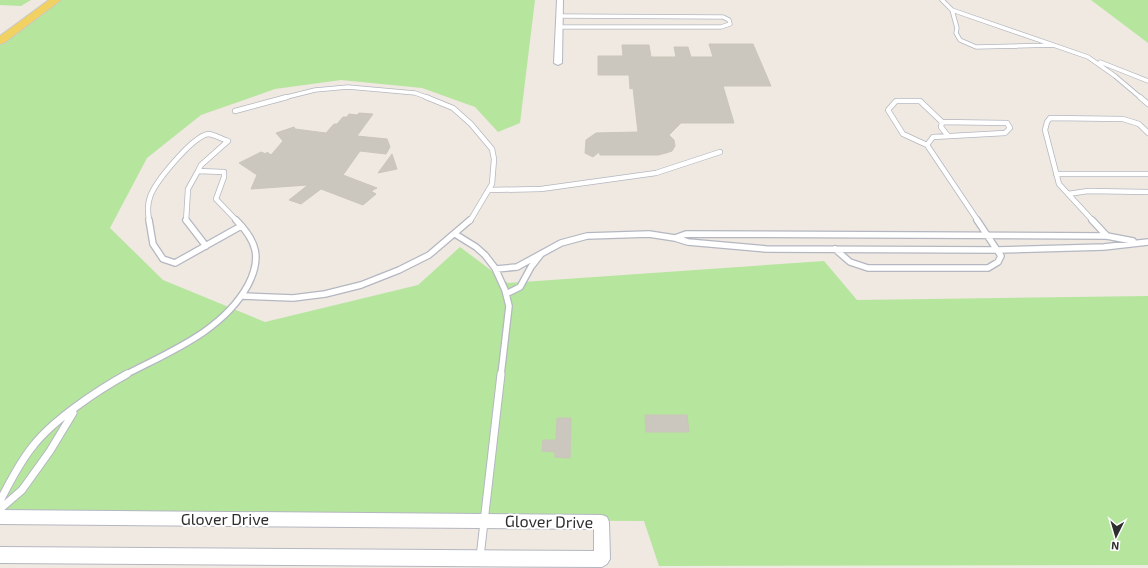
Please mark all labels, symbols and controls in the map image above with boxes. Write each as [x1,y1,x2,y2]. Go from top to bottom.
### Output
street label: Glover Drive [181,509,269,528]
street label: Glover Drive [505,511,593,531]
north arrow [1096,516,1136,556]
text: N [1111,540,1120,553]

